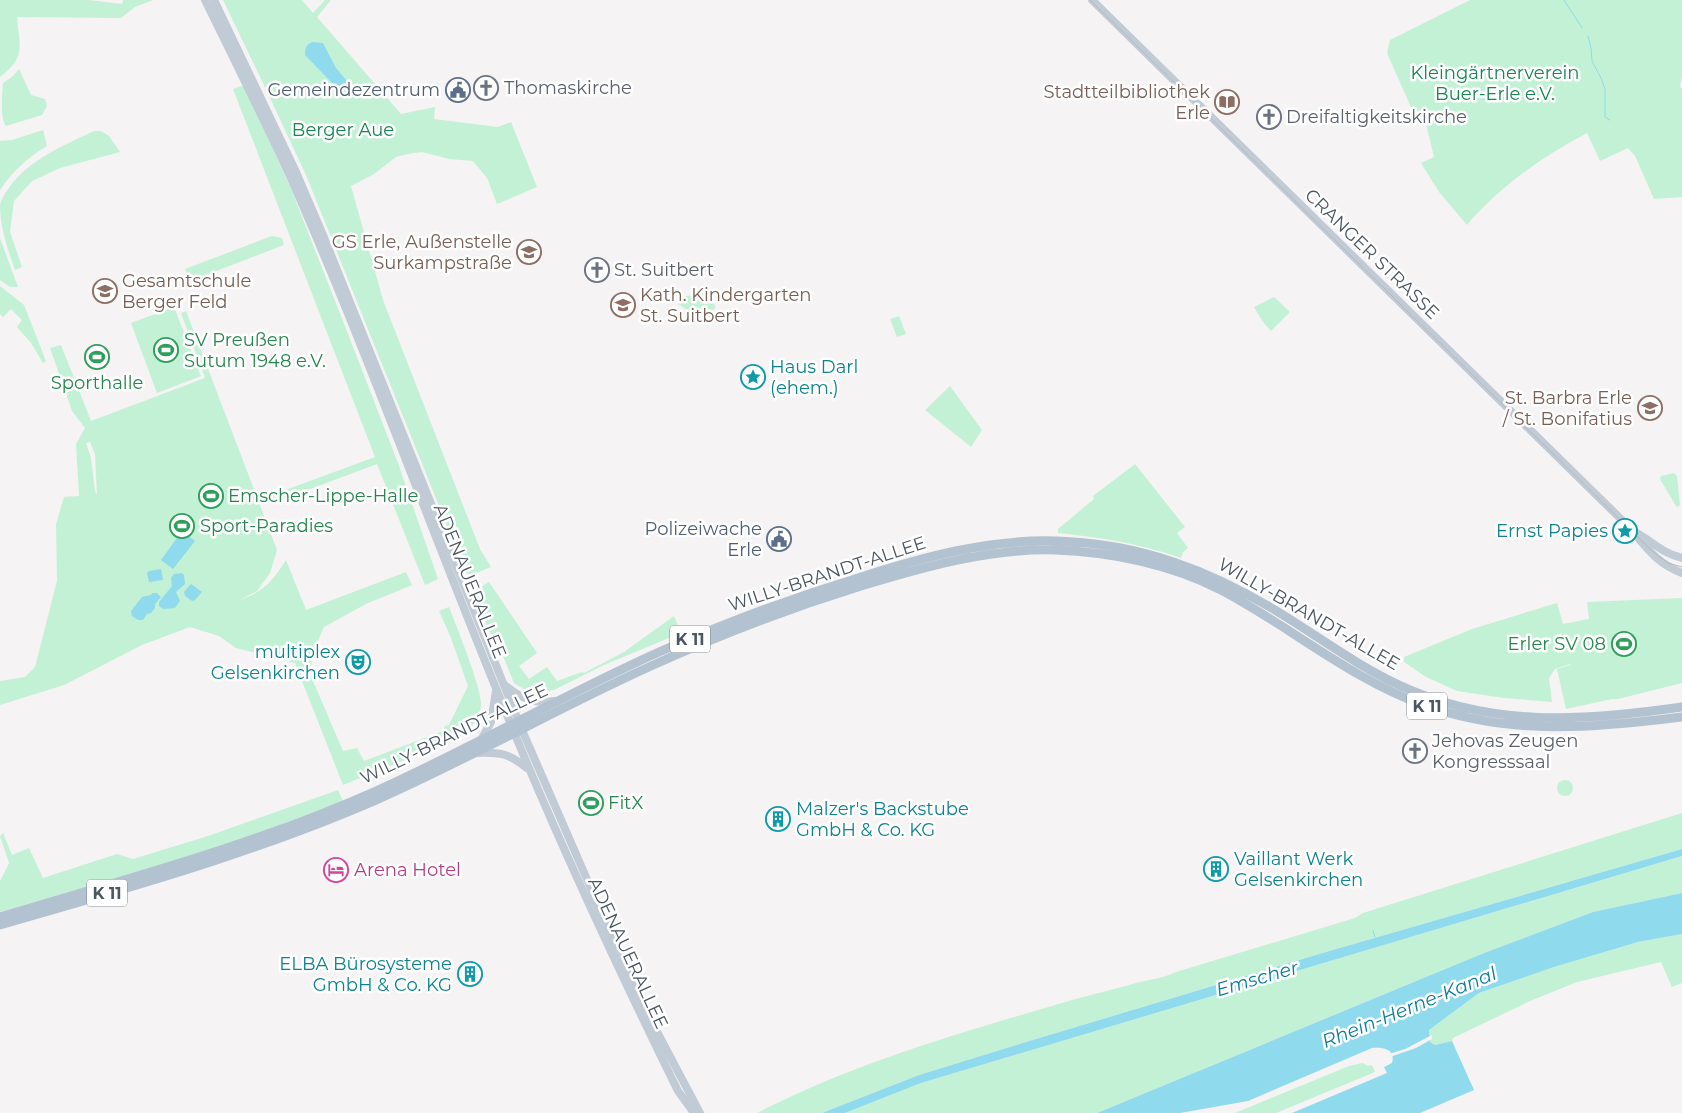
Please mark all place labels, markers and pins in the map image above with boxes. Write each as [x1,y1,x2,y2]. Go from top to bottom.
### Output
church icon: Thomaskirche [473,75,499,101]
public building icon: Gemeindezentrum [445,77,471,103]
place label: Thomaskirche [504,77,632,99]
place label: Gemeindezentrum [267,79,440,101]
place label: Stadtteilbibliothek Erle [1043,81,1210,124]
library icon: Stadtteilbibliothek Erle [1214,89,1240,115]
church icon: Dreifaltigkeitskirche [1256,104,1282,130]
place label: Dreifaltigkeitskirche [1286,106,1467,128]
place label: GS Erle, Außenstelle Surkampstraße [332,231,512,274]
school or university icon: GS Erle, Außenstelle Surkampstraße [516,239,542,265]
church icon: St. Suitbert [584,257,610,283]
place label: St. Suitbert [614,259,714,281]
place label: Gesamtschule Berger Feld [122,270,251,313]
school or university icon: Gesamtschule Berger Feld [92,278,118,304]
place label: Kath. Kindergarten St. Suitbert [640,284,812,327]
school or university icon: Kath. Kindergarten St. Suitbert [610,292,636,318]
place label: SV Preußen Sutum 1948 e.V. [184,329,326,372]
sports icon: SV Preußen Sutum 1948 e.V. [153,337,179,363]
sports icon: Sporthalle [84,344,110,370]
place label: Haus Darl (ehem.) [770,356,858,399]
place icon: Haus Darl (ehem.) [740,364,766,390]
place label: Sporthalle [51,372,143,394]
place label: St. Barbra Erle / St. Bonifatius [1502,387,1632,430]
school or university icon: St. Barbra Erle / St. Bonifatius [1637,395,1663,421]
sports icon: Emscher-Lippe-Halle [198,483,224,509]
place label: Emscher-Lippe-Halle [228,485,419,507]
sports icon: Sport-Paradies [169,513,195,539]
place label: Sport-Paradies [200,515,333,537]
place label: Polizeiwache Erle [644,518,762,561]
place icon: Ernst Papies [1612,518,1638,544]
place label: Ernst Papies [1496,520,1608,542]
public building icon: Polizeiwache Erle [766,526,792,552]
sports icon: Erler SV 08 [1611,631,1637,657]
place label: Erler SV 08 [1507,633,1606,655]
place label: multiplex Gelsenkirchen [211,641,340,684]
theatre icon: multiplex Gelsenkirchen [345,649,371,675]
place label: Jehovas Zeugen Kongresssaal [1431,730,1578,773]
church icon: Jehovas Zeugen Kongresssaal [1402,738,1428,764]
sports icon: FitX [578,790,604,816]
place label: FitX [608,792,643,814]
place label: Malzer's Backstube GmbH & Co. KG [796,798,969,841]
building icon: Malzer's Backstube GmbH & Co. KG [765,806,791,832]
place label: Vaillant Werk Gelsenkirchen [1234,848,1363,891]
building icon: Vaillant Werk Gelsenkirchen [1203,856,1229,882]
hotel icon: Arena Hotel [323,857,349,883]
place label: Arena Hotel [354,859,461,881]
place label: ELBA Bürosysteme GmbH & Co. KG [279,953,452,996]
building icon: ELBA Bürosysteme GmbH & Co. KG [457,961,483,987]

